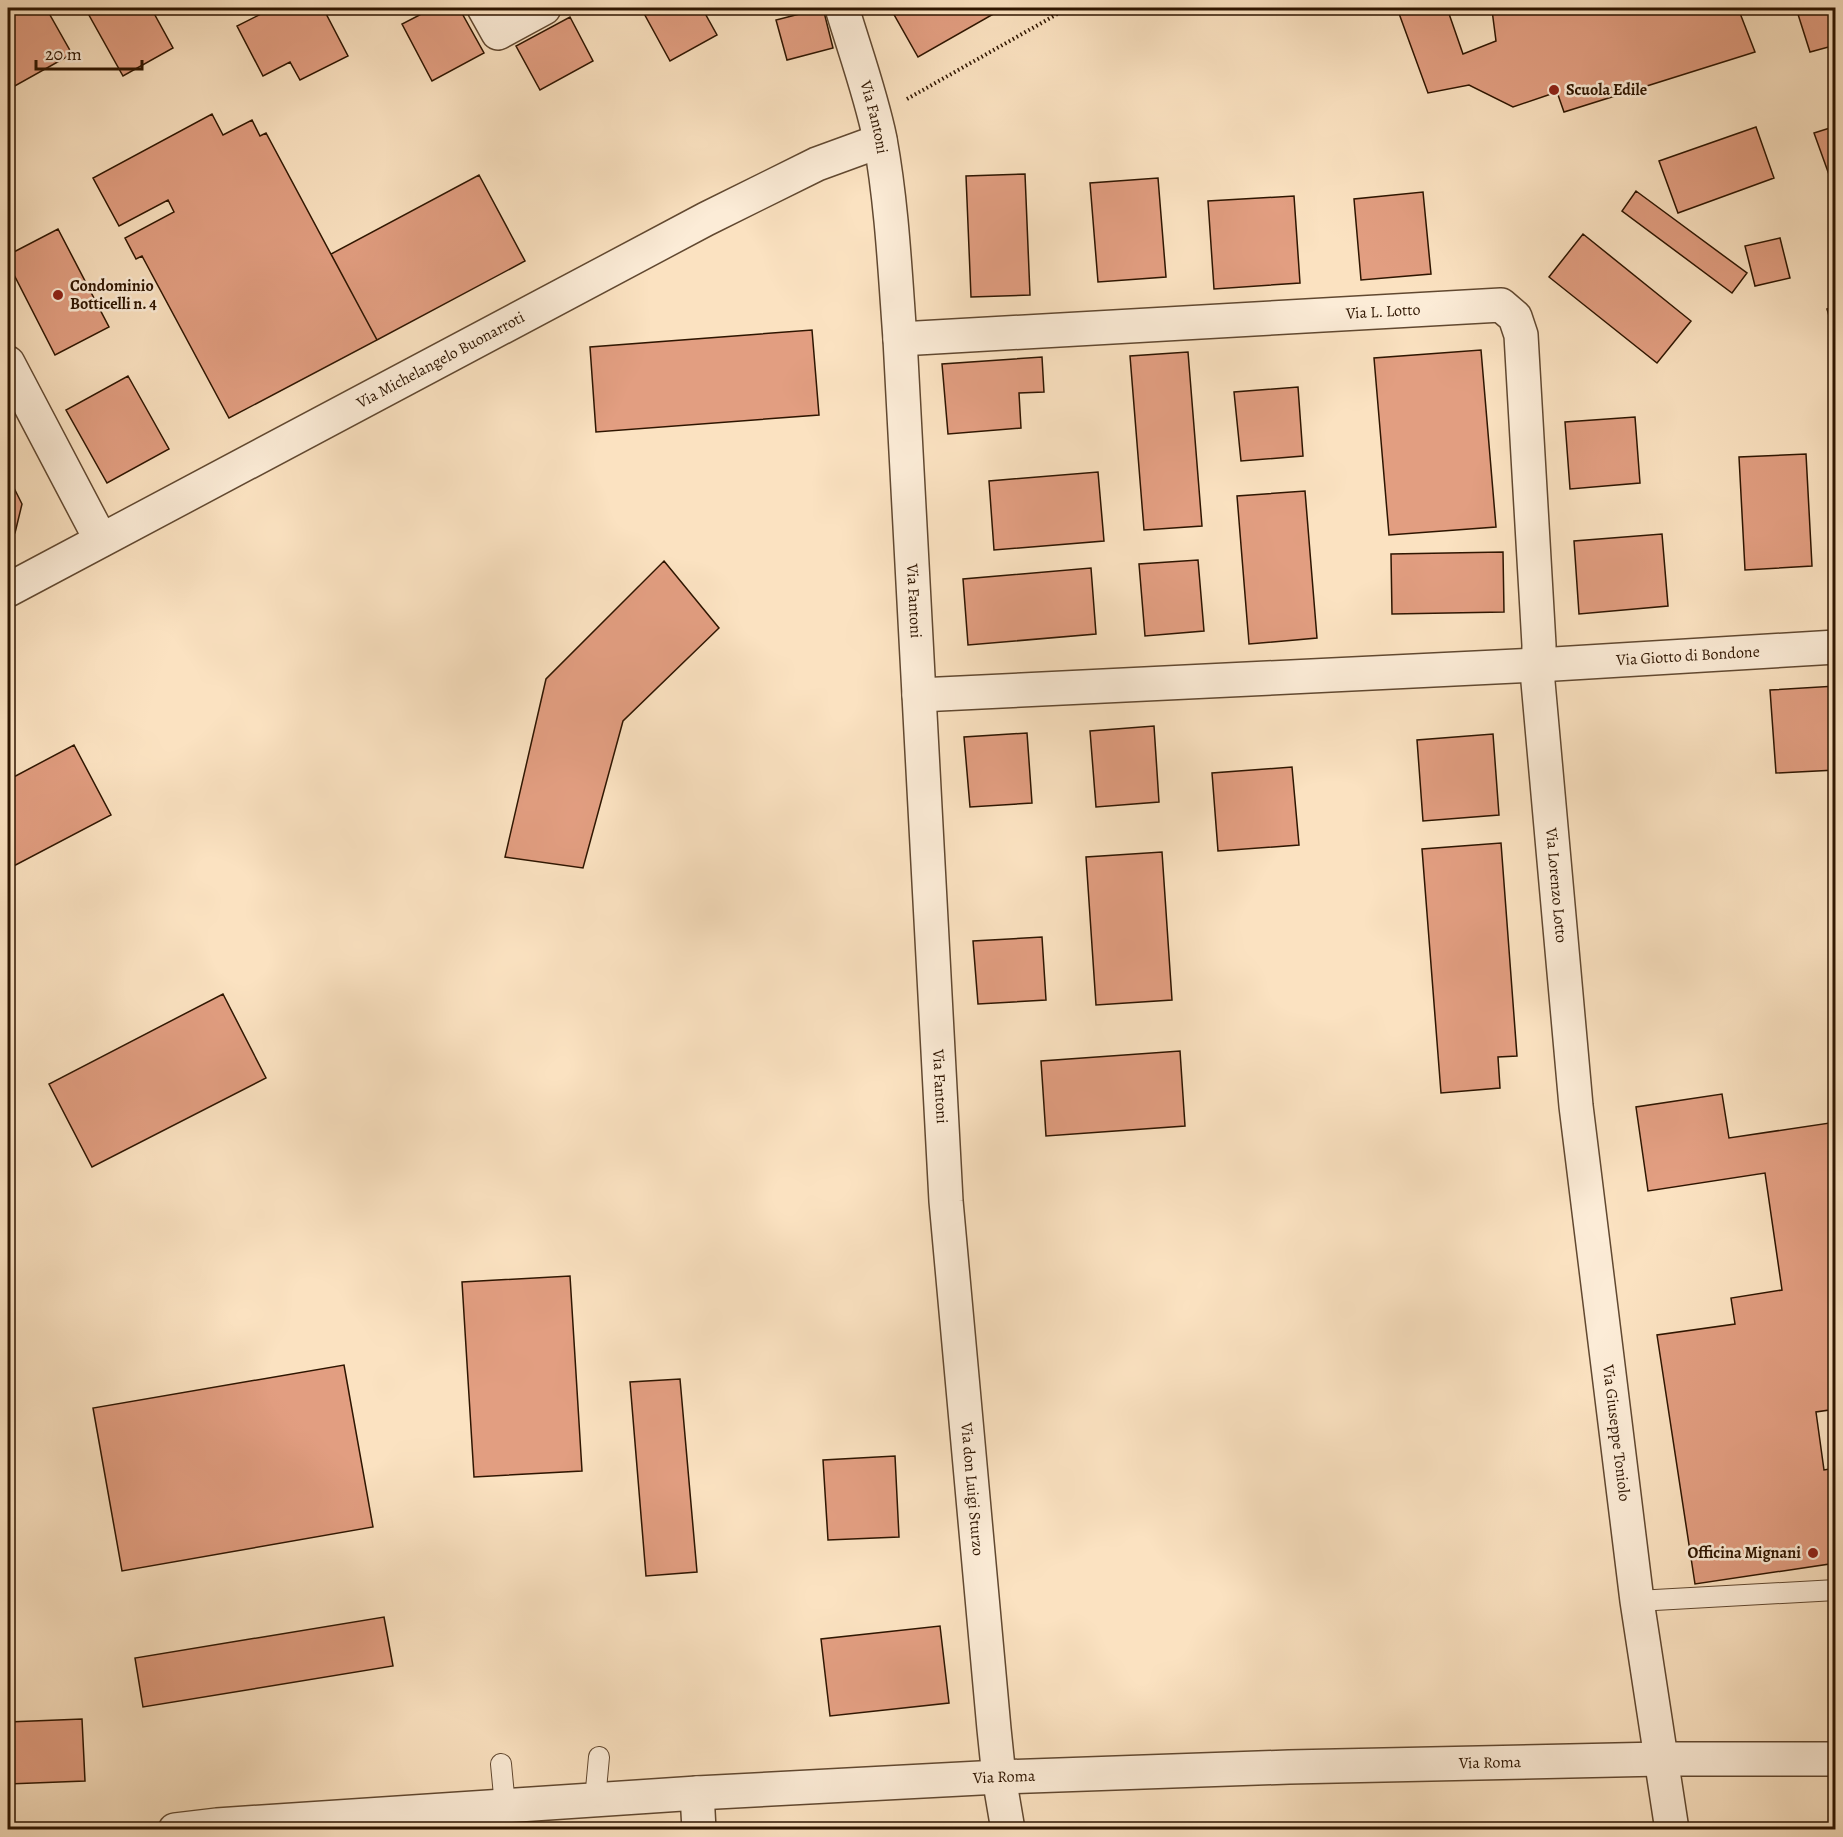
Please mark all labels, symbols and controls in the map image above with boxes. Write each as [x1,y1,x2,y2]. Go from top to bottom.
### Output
scale bar [36,33,142,71]
text: 20 m [45,42,82,66]
street label: Via Fantoni [854,77,893,155]
place label: Scuola Edile [1566,79,1647,101]
marker: Scuola Edile [1547,83,1561,97]
place label: Condominio Botticelli n. 4 [70,275,157,315]
marker: Condominio Botticelli n. 4 [51,288,65,302]
street label: Via L. Lotto [1344,299,1421,325]
street label: Via Michelangelo Buonarroti [352,306,529,414]
street label: Via Fantoni [901,562,927,639]
street label: Via Giotto di Bondone [1615,641,1760,671]
street label: Via Lorenzo Lotto [1540,826,1572,944]
street label: Via Fantoni [927,1048,953,1124]
street label: Via Giuseppe Toniolo [1597,1362,1636,1503]
street label: Via don Luigi Sturzo [955,1420,989,1557]
place label: Officina Mignani [1687,1542,1801,1564]
marker: Officina Mignani [1806,1546,1820,1560]
street label: Via Roma [1458,1751,1522,1774]
street label: Via Roma [972,1765,1036,1789]

